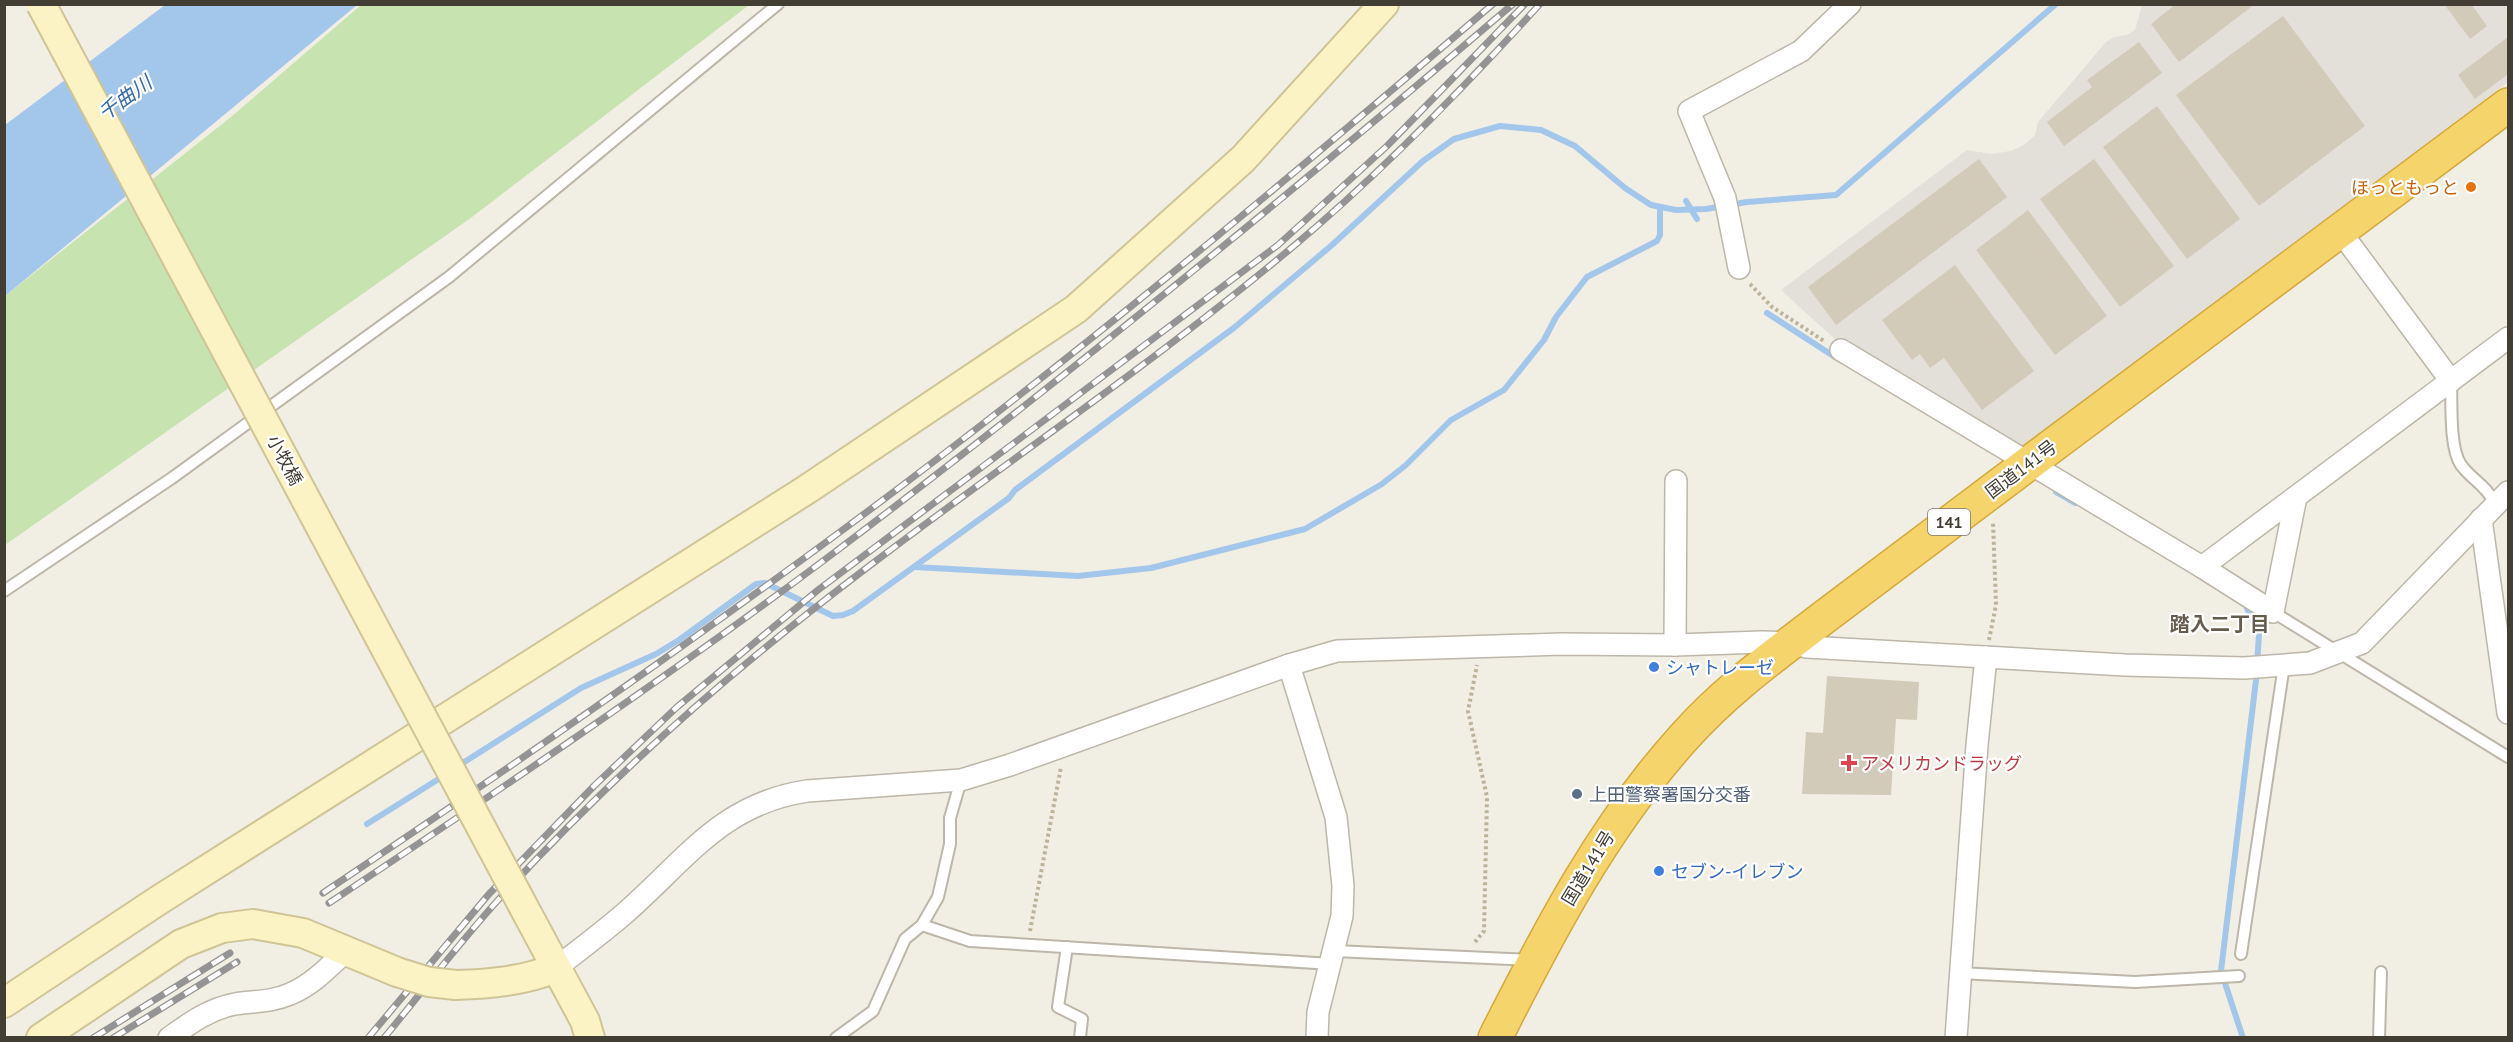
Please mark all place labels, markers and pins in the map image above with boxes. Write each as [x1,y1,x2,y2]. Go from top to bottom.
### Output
place label: ほっともっと [2351,176,2459,199]
marker: ほっともっと [2464,180,2478,194]
place label: シャトレーゼ [1666,656,1774,679]
marker: シャトレーゼ [1647,660,1661,674]
place label: アメリカンドラッグ [1861,752,2022,775]
marker: アメリカンドラッグ [1842,756,1856,770]
place label: 上田警察署国分交番 [1589,783,1751,806]
marker: 上田警察署国分交番 [1570,787,1584,801]
place label: セブン-イレブン [1671,860,1803,883]
marker: セブン-イレブン [1652,864,1666,878]

